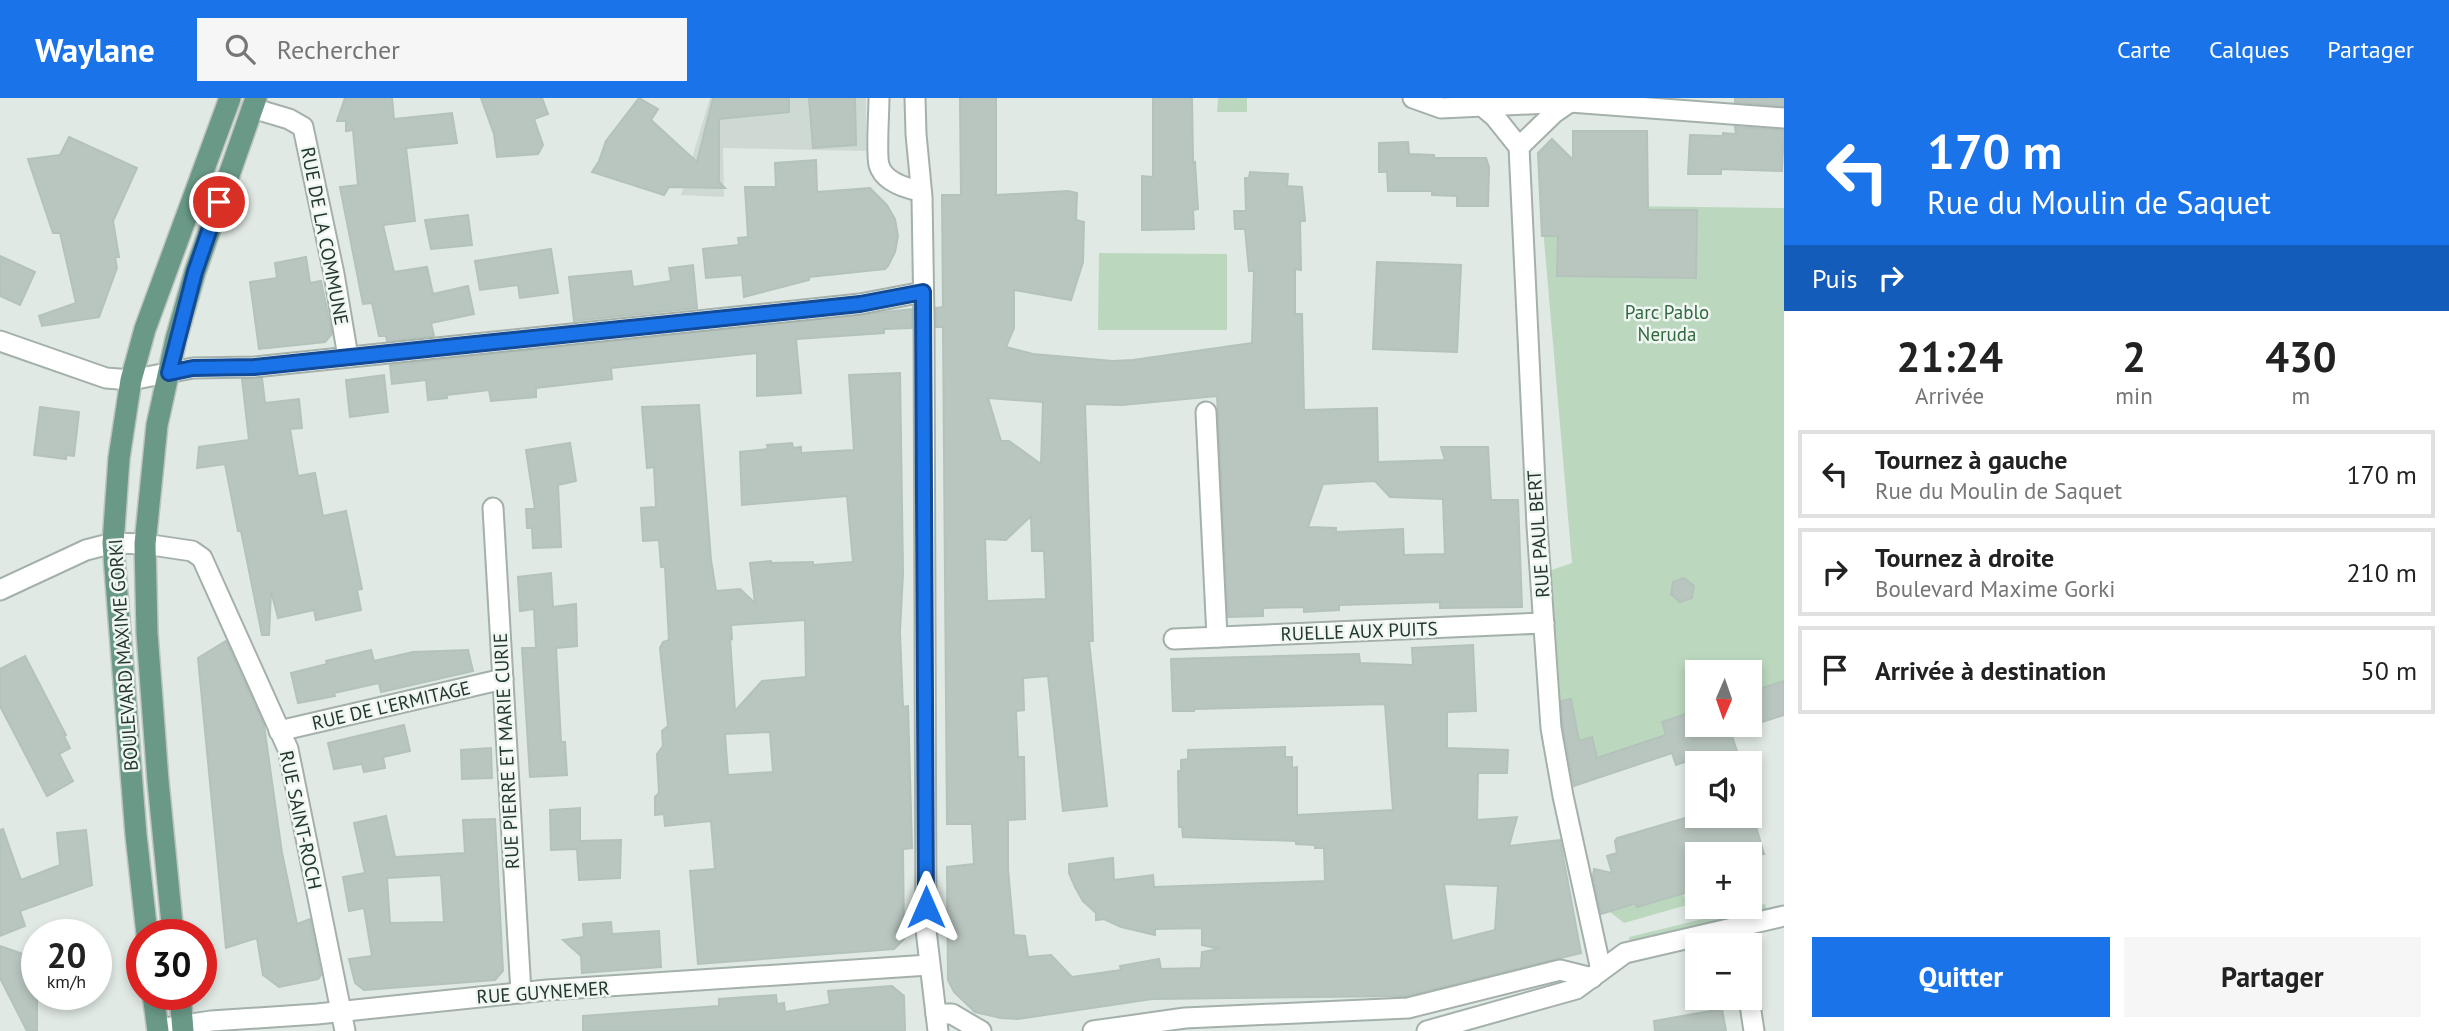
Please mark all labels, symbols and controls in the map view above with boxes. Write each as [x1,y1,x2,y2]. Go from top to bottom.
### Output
search box [197,18,687,81]
text: Waylane [35,28,155,71]
icon: search [221,30,259,68]
text: Rechercher [277,33,400,66]
text: Carte [2117,34,2171,65]
text: Calques [2209,34,2289,65]
text: Partager [2327,34,2414,65]
text: 170 m [1927,119,2062,183]
icon: left [1812,126,1903,217]
street label: RUE DE LA COMMUNE [296,145,354,327]
pin [189,172,249,232]
text: Rue du Moulin de Saquet [1927,181,2271,223]
icon: arrive [200,183,238,221]
icon: right [1872,259,1910,297]
text: Puis [1812,262,1858,295]
park label: Parc Pablo Neruda [1625,300,1709,346]
text: 21:24 [1896,329,2003,384]
text: 2 [2122,329,2146,384]
text: 430 [2265,329,2337,384]
text: Arrivée [1915,381,1984,410]
text: min [2115,381,2153,410]
text: m [2292,381,2310,410]
text: Tournez à gauche [1875,443,2067,476]
icon: left [1816,455,1854,493]
text: 170 m [2346,458,2417,491]
street label: RUE PAUL BERT [1522,469,1554,599]
text: Rue du Moulin de Saquet [1875,476,2122,505]
street label: BOULEVARD MAXIME GORKI [103,538,143,772]
text: Tournez à droite [1875,541,2054,574]
icon: right [1816,553,1854,591]
text: 210 m [2346,556,2417,589]
text: Boulevard Maxime Gorki [1875,574,2115,603]
street label: RUELLE AUX PUITS [1280,616,1438,646]
street label: RUE PIERRE ET MARIE CURIE [488,632,524,870]
icon: arrive [1816,651,1854,689]
text: Arrivée à destination [1875,654,2106,687]
text: 50 m [2361,654,2417,687]
north arrow [1685,660,1762,737]
map controls [1685,660,1762,1010]
street label: RUE DE L'ERMITAGE [309,675,473,735]
street label: RUE SAINT-ROCH [275,748,327,892]
button: sound [1685,751,1762,828]
button: + [1685,842,1762,919]
position arrow [889,870,963,944]
speed limit sign: 30 [126,919,217,1010]
text: 20 [47,932,86,978]
button: − [1685,933,1762,1010]
button: Quitter [1812,937,2110,1017]
button: Partager [2124,937,2421,1017]
text: km/h [47,970,86,993]
street label: RUE GUYNEMER [476,975,610,1009]

